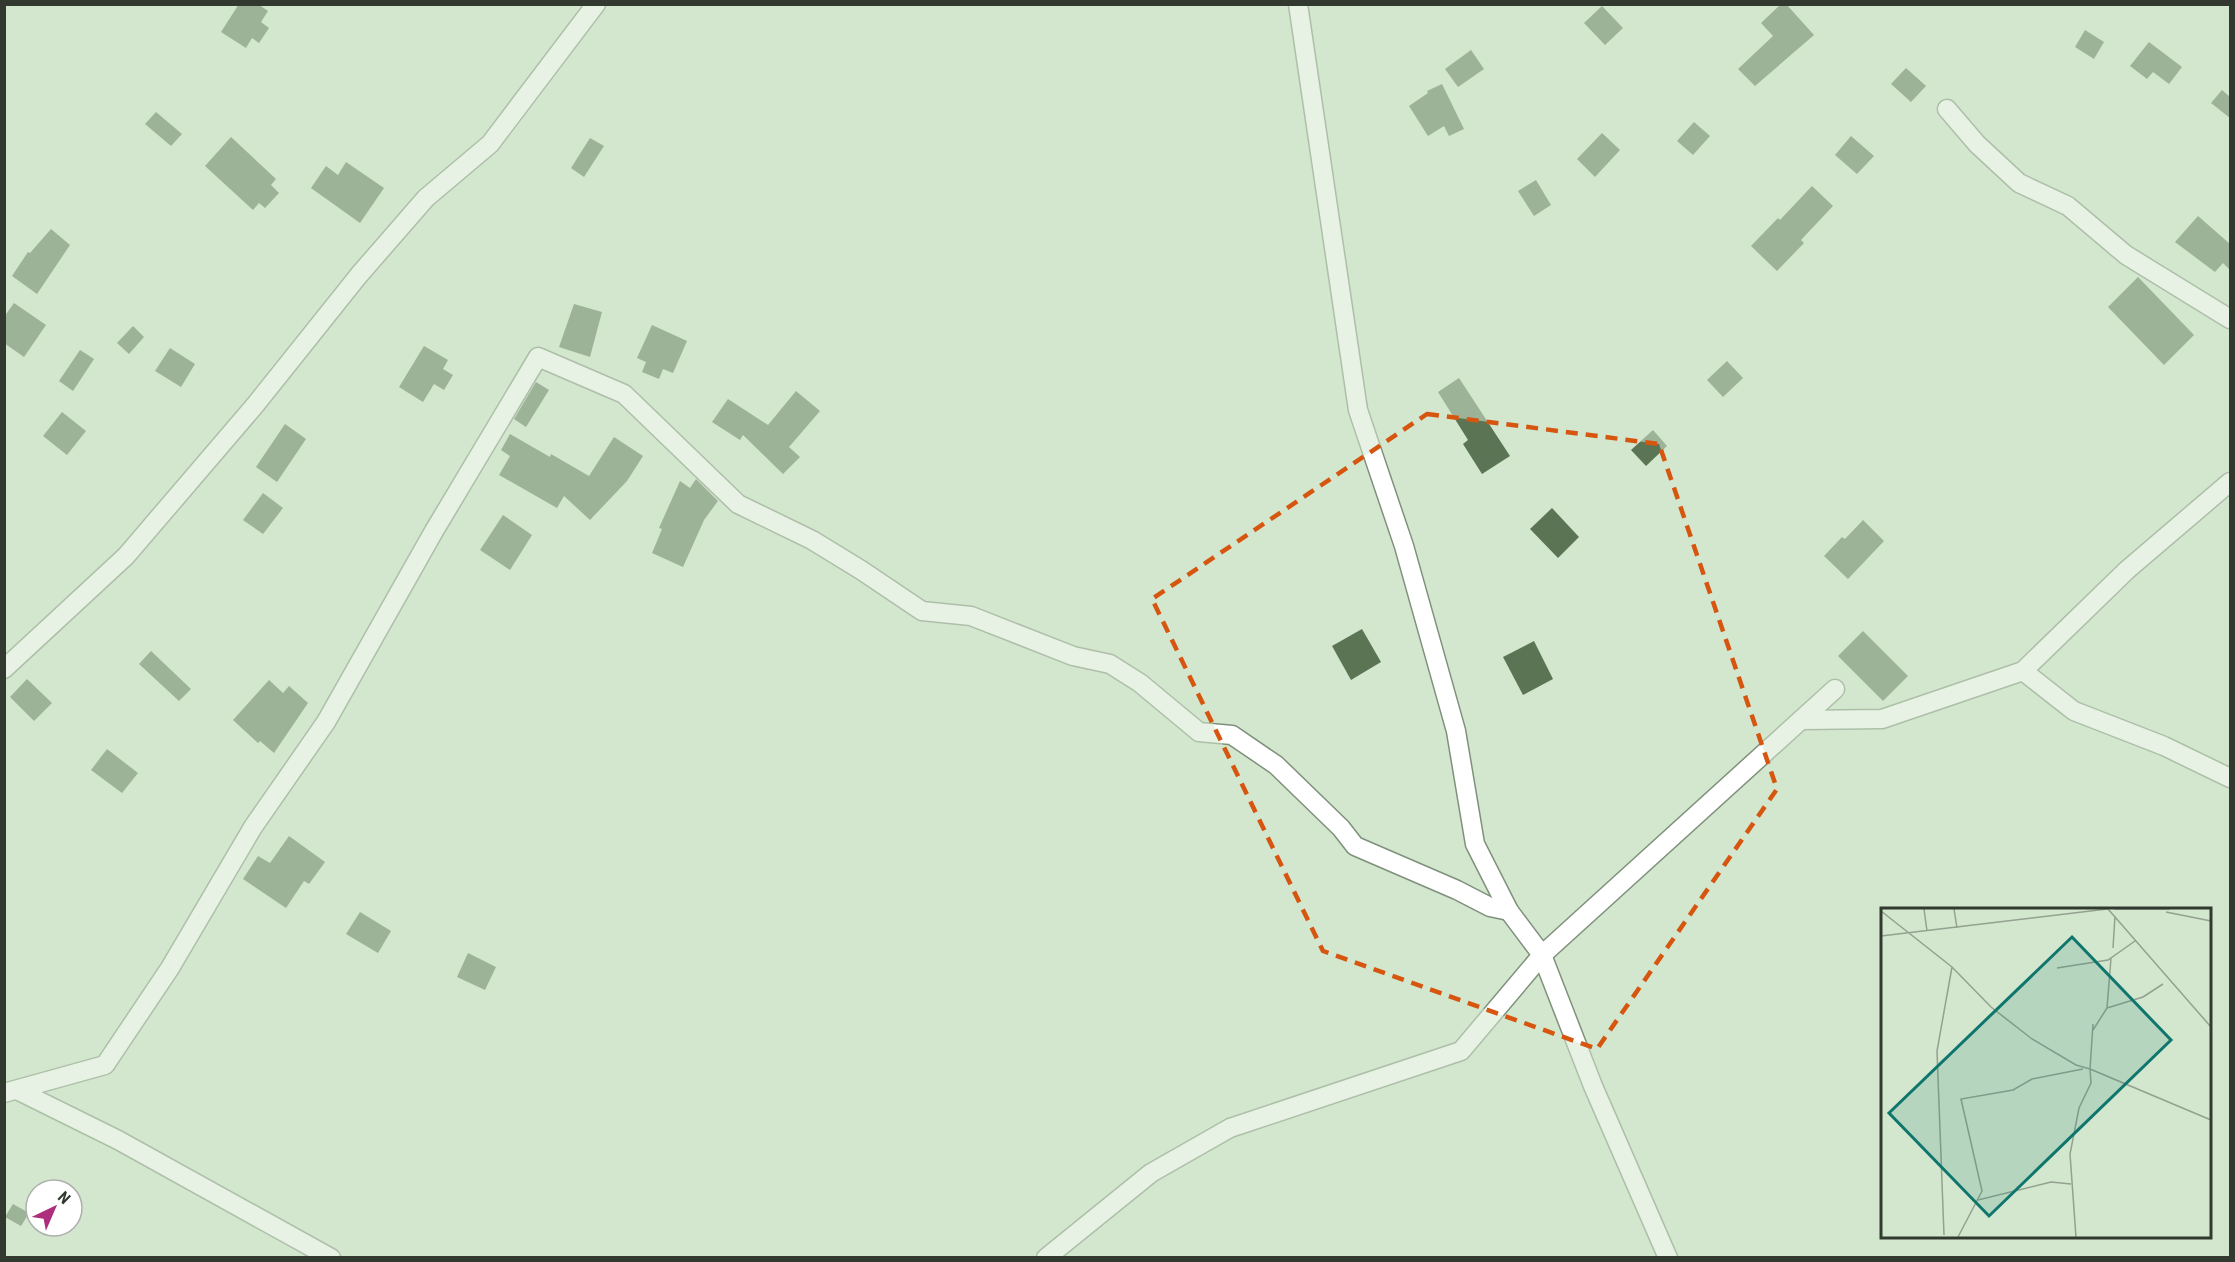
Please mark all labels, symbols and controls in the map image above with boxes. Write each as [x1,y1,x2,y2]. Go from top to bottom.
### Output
inset map [1881,908,2211,1238]
north arrow [24,1178,84,1238]
text: N [54,1187,74,1208]

